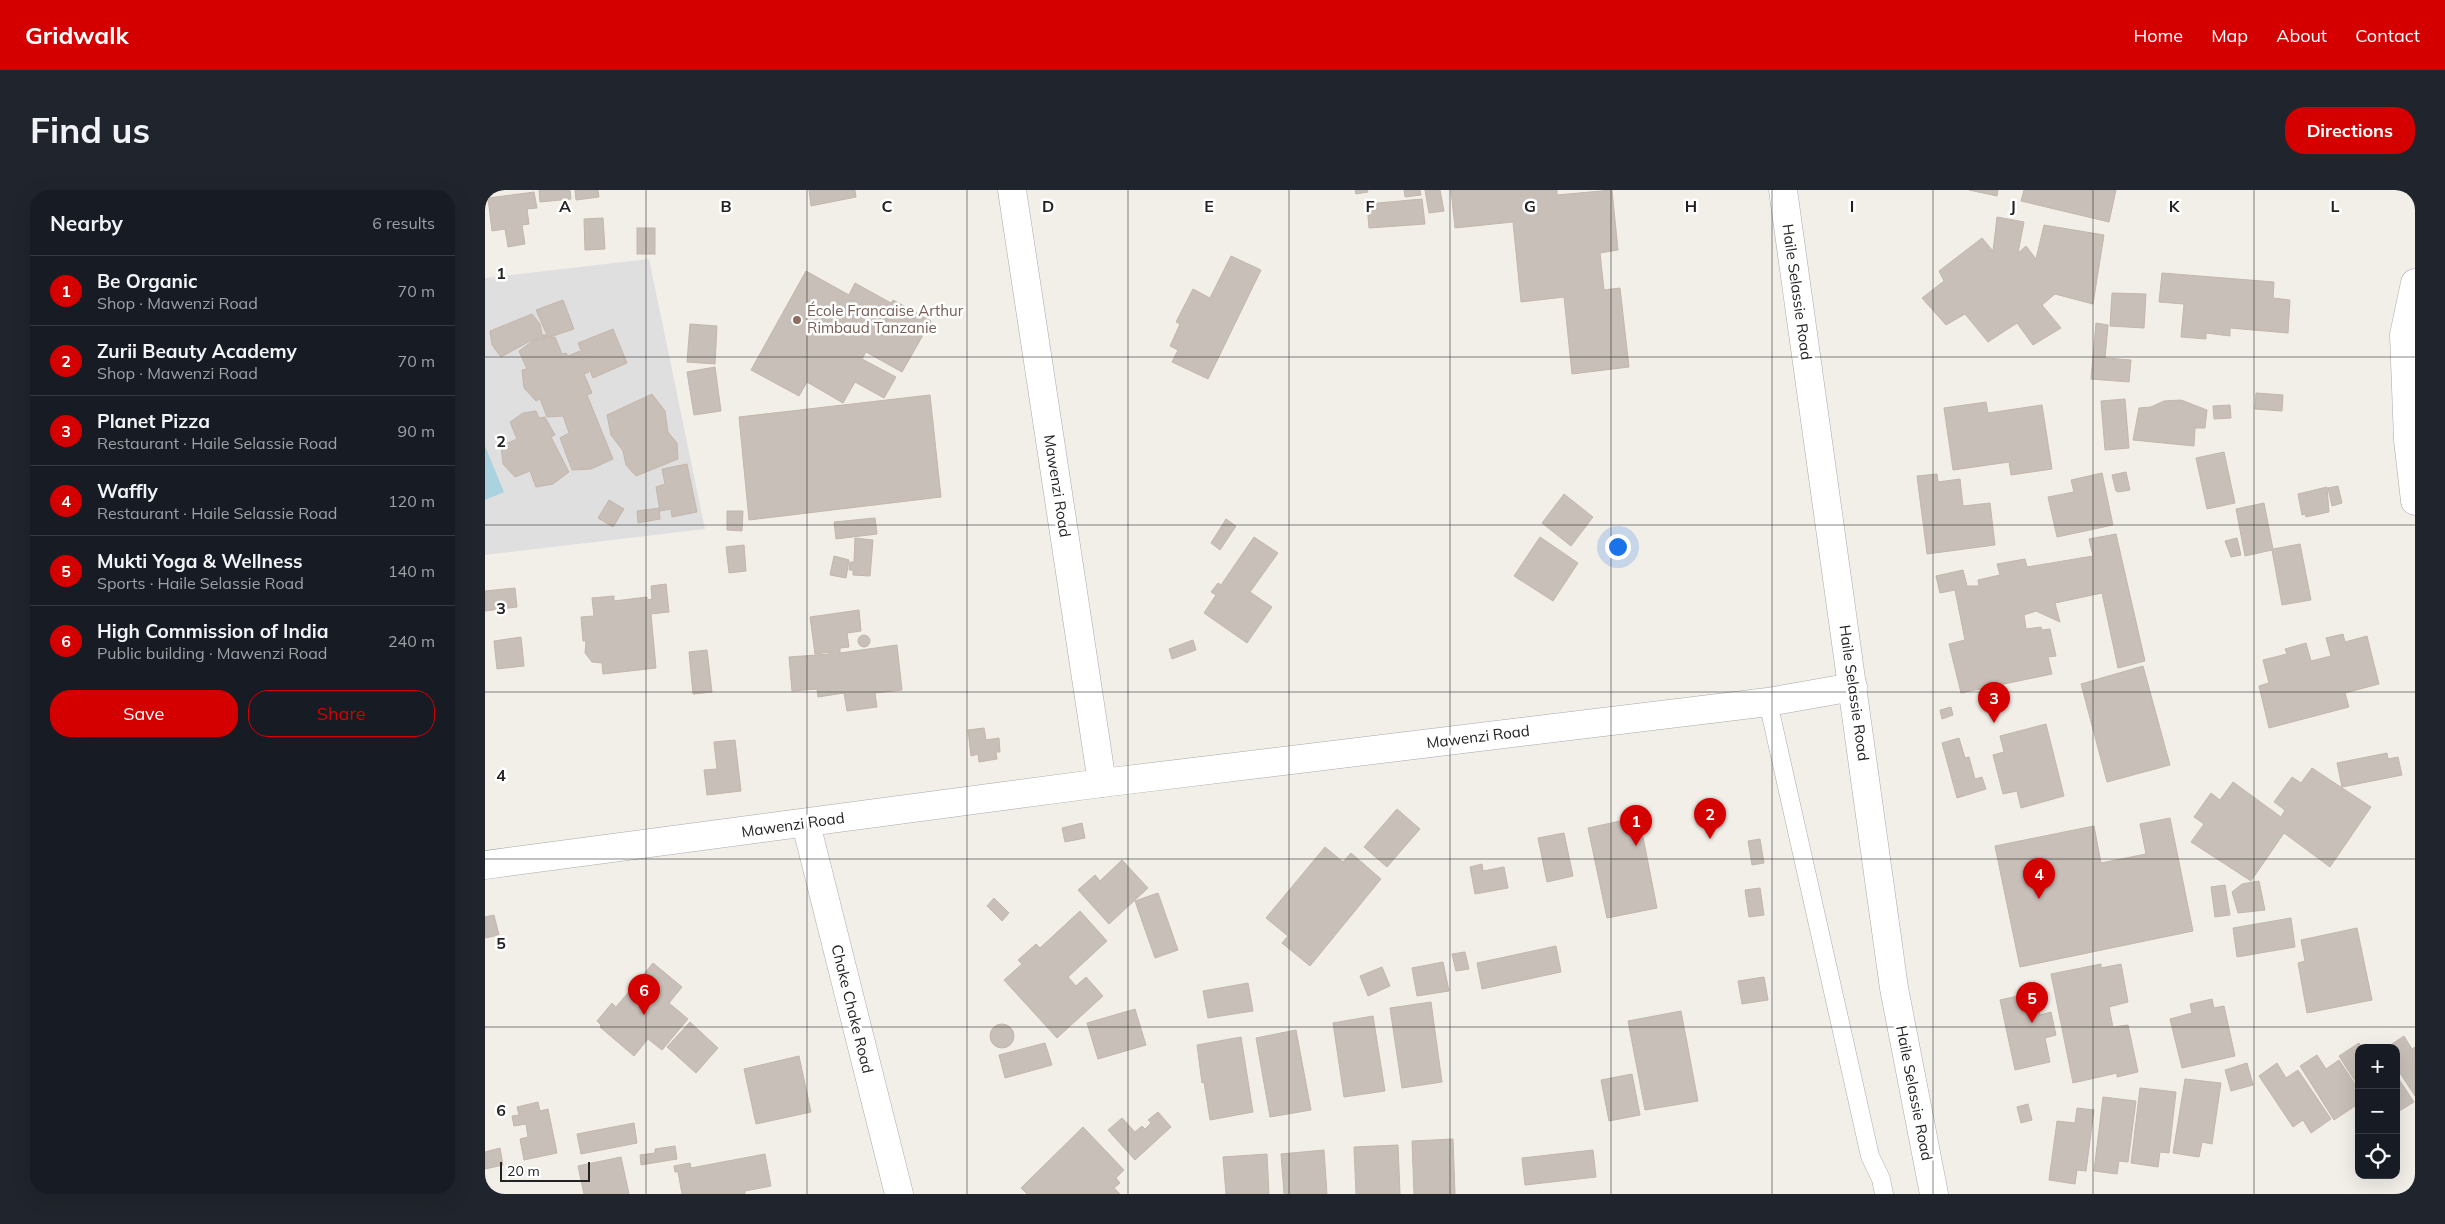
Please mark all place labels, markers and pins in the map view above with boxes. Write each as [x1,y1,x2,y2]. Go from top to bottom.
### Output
place label: École Francaise Arthur Rimbaud Tanzanie [807,301,964,337]
marker: École Francaise Arthur Rimbaud Tanzanie [791,314,803,326]
pin: 3 [1978,682,2010,723]
pin: 2 [1694,798,1726,839]
pin: 1 [1620,805,1652,846]
pin: 4 [2023,858,2055,899]
pin: 6 [628,974,660,1015]
pin: 5 [2016,982,2048,1023]

